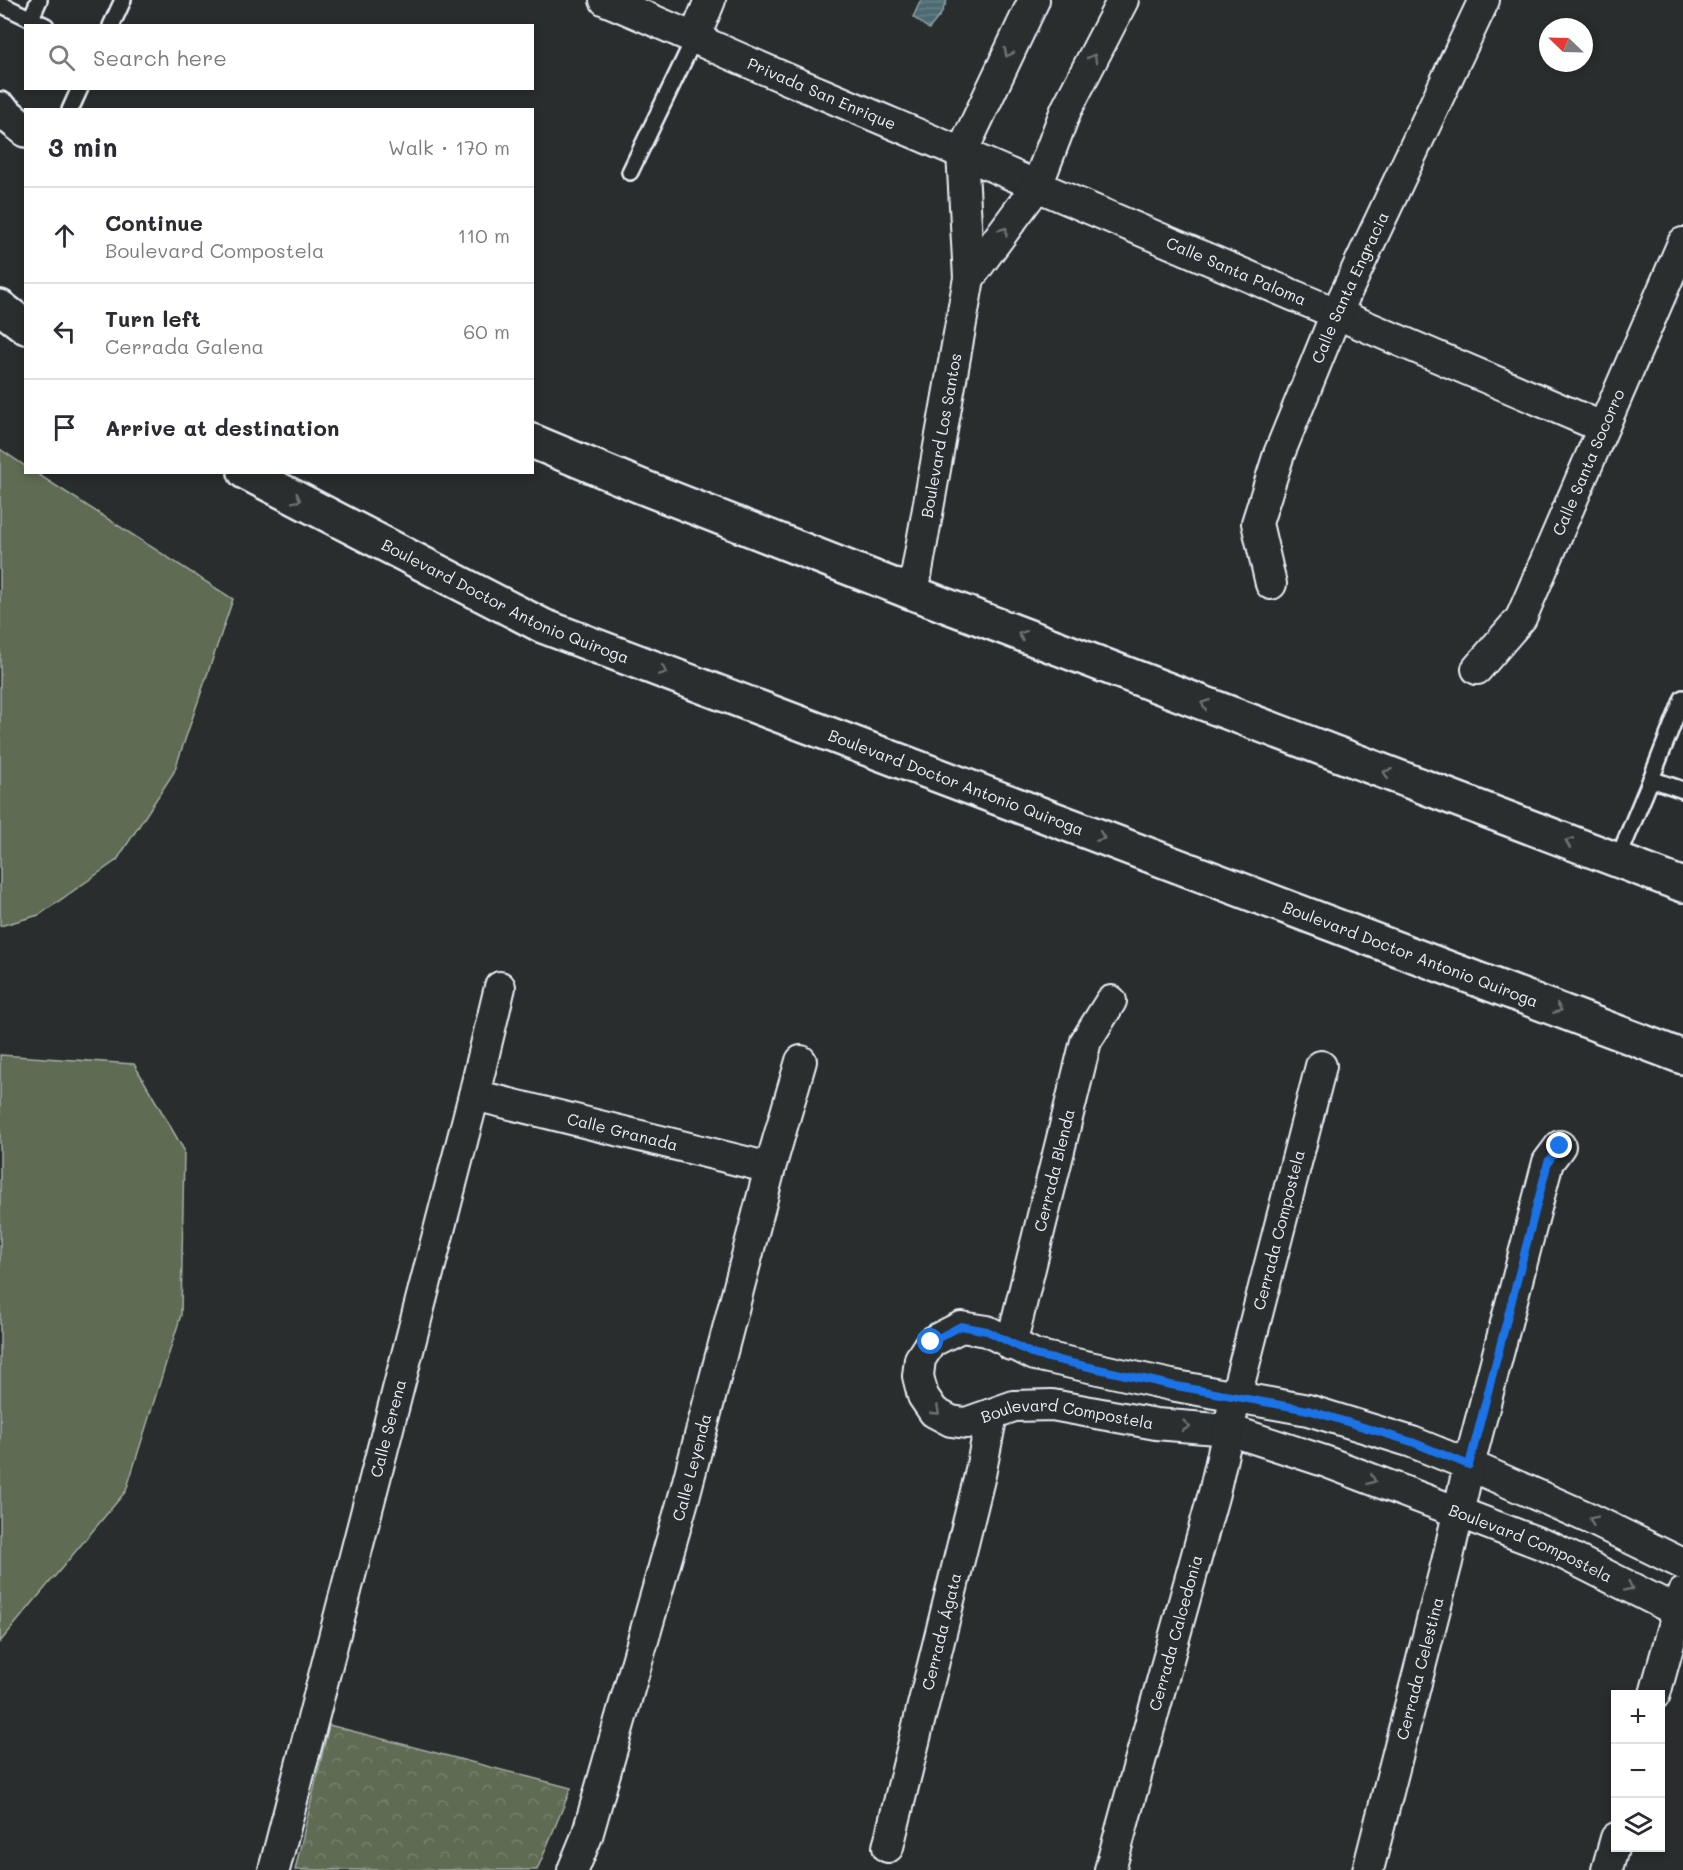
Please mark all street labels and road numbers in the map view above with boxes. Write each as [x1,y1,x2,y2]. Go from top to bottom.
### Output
street label: Privada San Enrique [744,52,899,134]
street label: Calle Santa Engracia [1306,208,1393,366]
street label: Calle Santa Paloma [1163,231,1310,310]
street label: Boulevard Los Santos [916,351,965,519]
street label: Calle Santa Socorro [1547,386,1629,539]
street label: Boulevard Doctor Antonio Quiroga [378,534,632,668]
street label: Boulevard Doctor Antonio Quiroga [826,724,1087,840]
street label: Boulevard Doctor Antonio Quiroga [1280,896,1541,1011]
street label: Calle Granada [565,1107,680,1155]
street label: Cerrada Blenda [1028,1107,1079,1234]
street label: Cerrada Compostela [1248,1148,1309,1312]
street label: Calle Serena [365,1377,410,1479]
street label: Boulevard Compostela [978,1393,1155,1433]
street label: Calle Leyenda [667,1411,715,1523]
street label: Boulevard Compostela [1446,1499,1616,1587]
street label: Cerrada Calcedonia [1143,1552,1206,1713]
street label: Cerrada Ágata [916,1571,965,1692]
street label: Cerrada Celestina [1391,1595,1448,1742]

